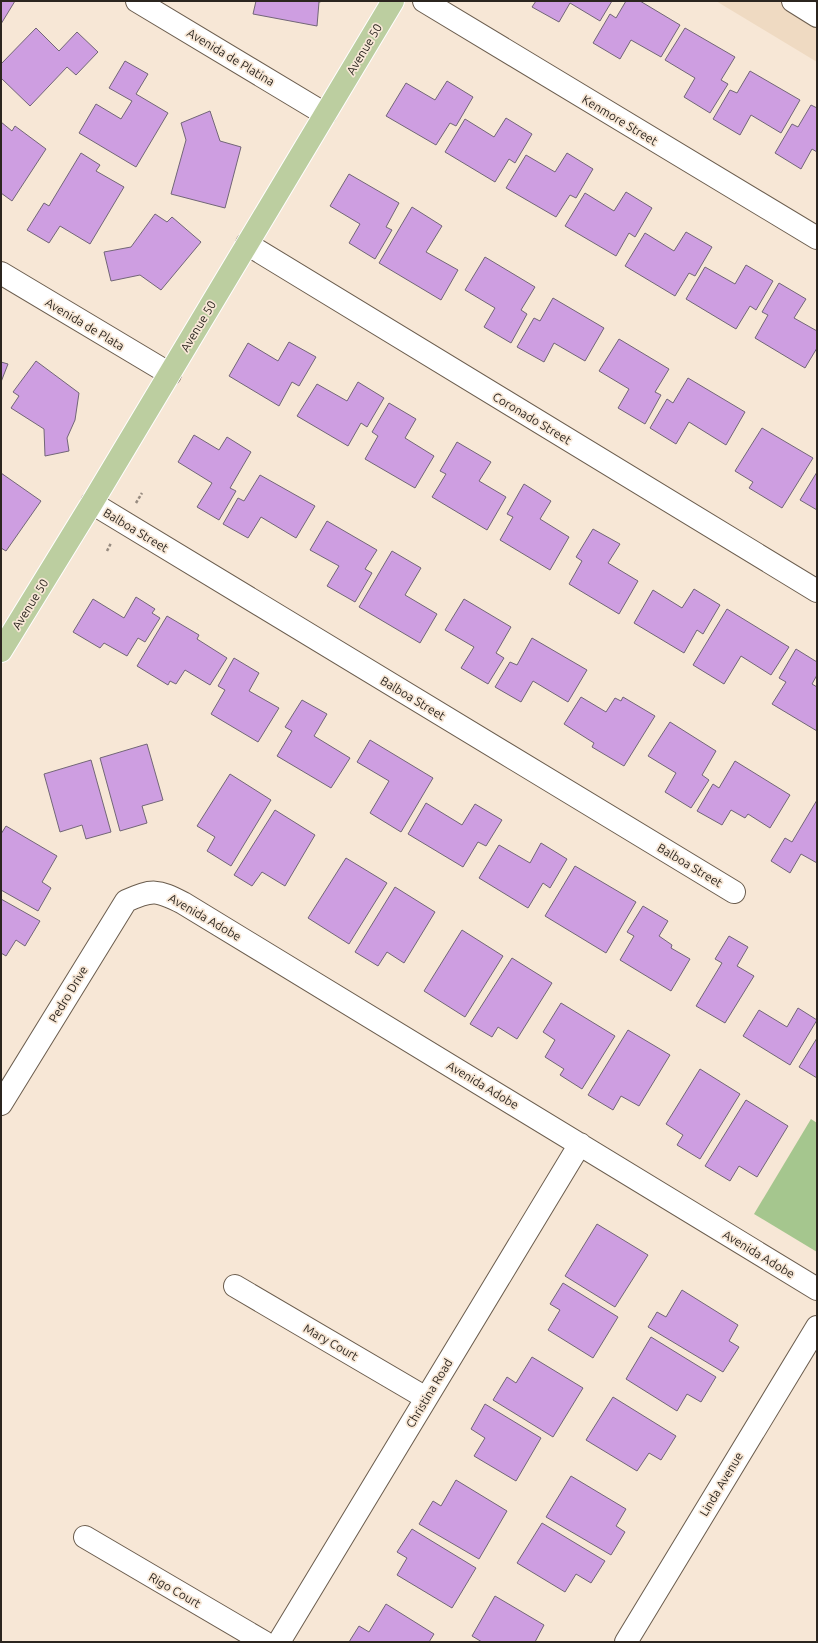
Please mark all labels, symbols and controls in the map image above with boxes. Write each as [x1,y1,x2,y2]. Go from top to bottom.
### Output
street label: Avenue 50 [344,21,384,77]
street label: Avenida de Platina [185,26,277,88]
street label: Kenmore Street [580,92,660,148]
street label: Avenida de Plata [43,295,127,353]
street label: Avenue 50 [178,298,218,354]
street label: Coronado Street [490,389,574,447]
street label: Balboa Street [101,506,171,555]
street label: Avenue 50 [9,576,51,631]
street label: Balboa Street [378,674,448,723]
street label: Balboa Street [655,841,725,890]
street label: Avenida Adobe [167,891,243,943]
street label: Pedro Drive [46,964,90,1024]
street label: Avenida Adobe [445,1058,521,1112]
street label: Avenida Adobe [721,1227,797,1281]
street label: Mary Court [302,1321,361,1363]
street label: Christina Road [403,1356,455,1430]
street label: Linda Avenue [697,1450,745,1518]
street label: Rigo Court [147,1570,203,1610]

